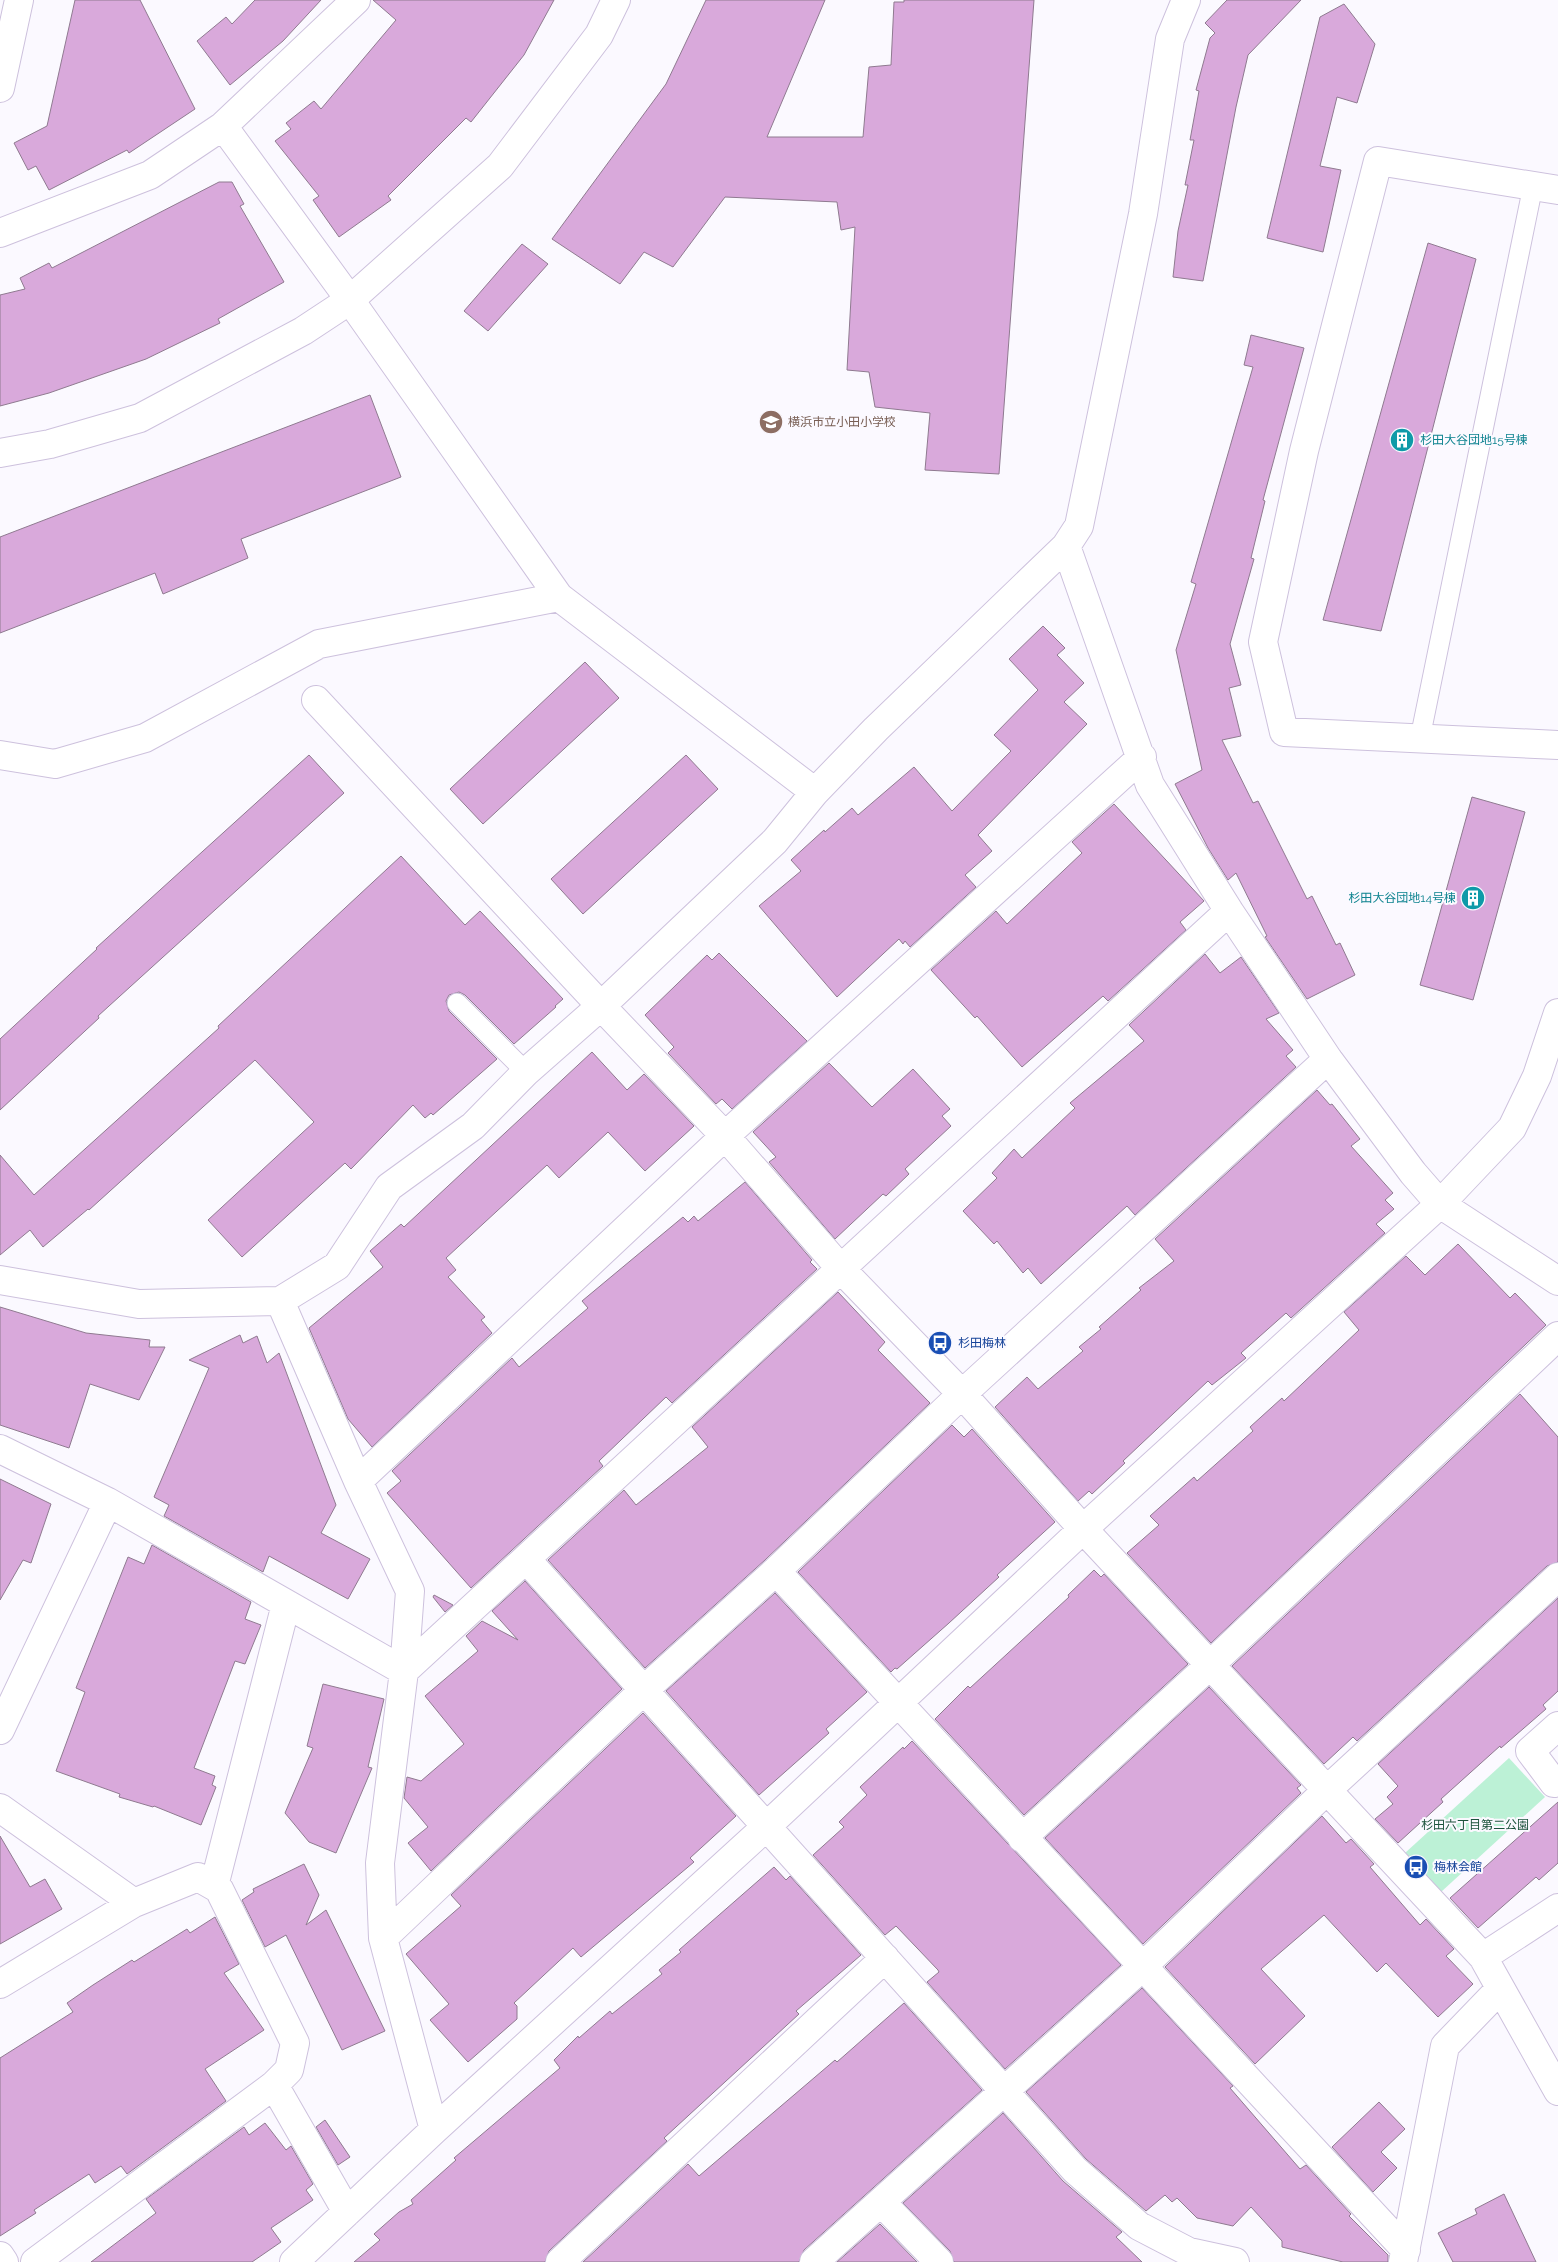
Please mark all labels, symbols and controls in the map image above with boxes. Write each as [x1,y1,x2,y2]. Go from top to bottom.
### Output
school or university icon: 横浜市立小田小学校 [758,409,784,435]
place label: 横浜市立小田小学校 [788,415,896,429]
building icon: 杉田大谷団地15号棟 [1389,427,1415,453]
place label: 杉田大谷団地15号棟 [1420,433,1528,447]
building icon: 杉田大谷団地14号棟 [1460,885,1486,911]
place label: 杉田大谷団地14号棟 [1348,891,1456,905]
bus stop icon: 杉田梅林 [927,1330,953,1356]
place label: 杉田梅林 [958,1336,1006,1350]
park label: 杉田六丁目第二公園 [1421,1818,1529,1832]
bus stop icon: 梅林会館 [1403,1854,1429,1880]
place label: 梅林会館 [1434,1860,1482,1874]

